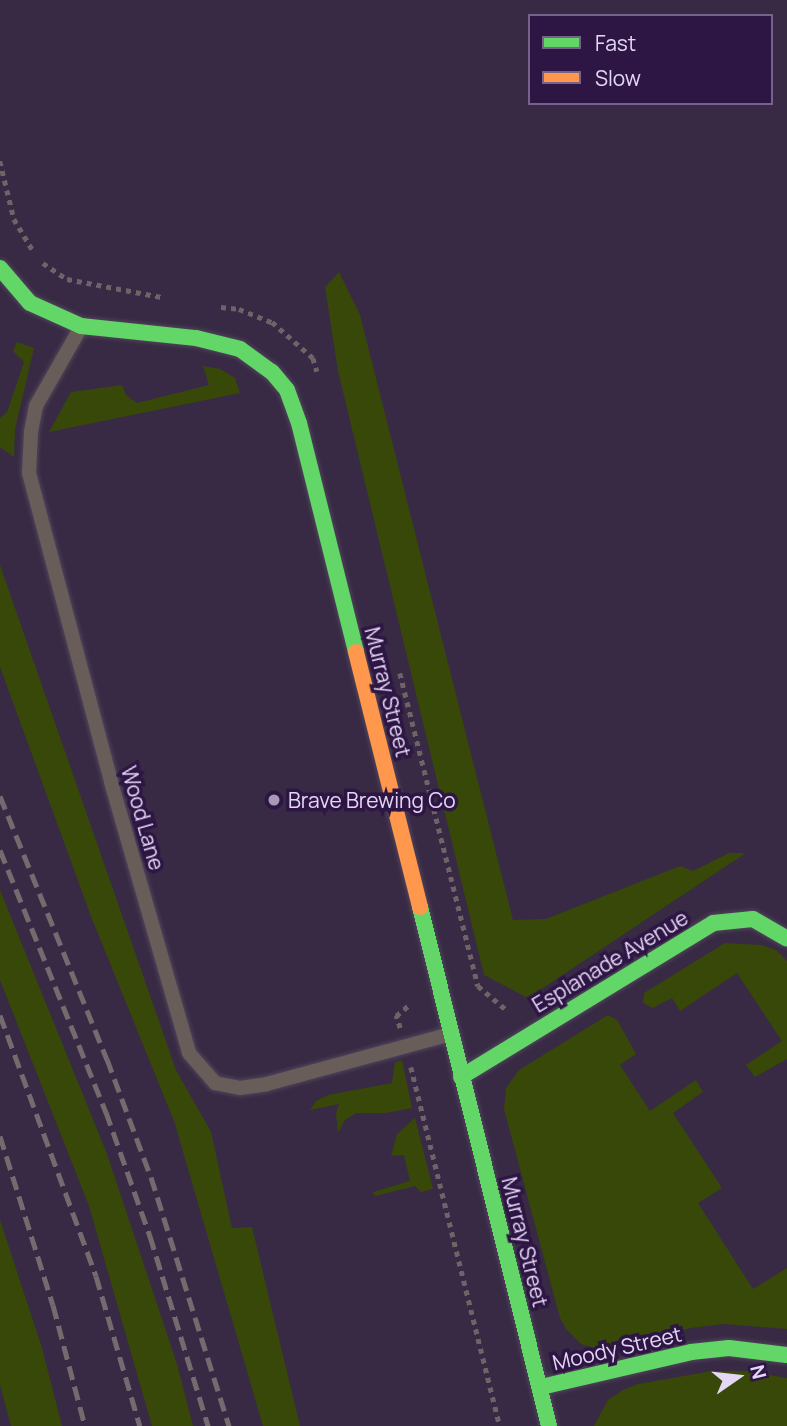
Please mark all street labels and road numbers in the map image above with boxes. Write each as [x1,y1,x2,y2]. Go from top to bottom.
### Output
street label: Murray Street [360,625,416,759]
street label: Wood Lane [116,763,170,873]
street label: Esplanade Avenue [528,905,692,1017]
street label: Murray Street [497,1175,553,1309]
street label: Moody Street [550,1321,684,1375]

